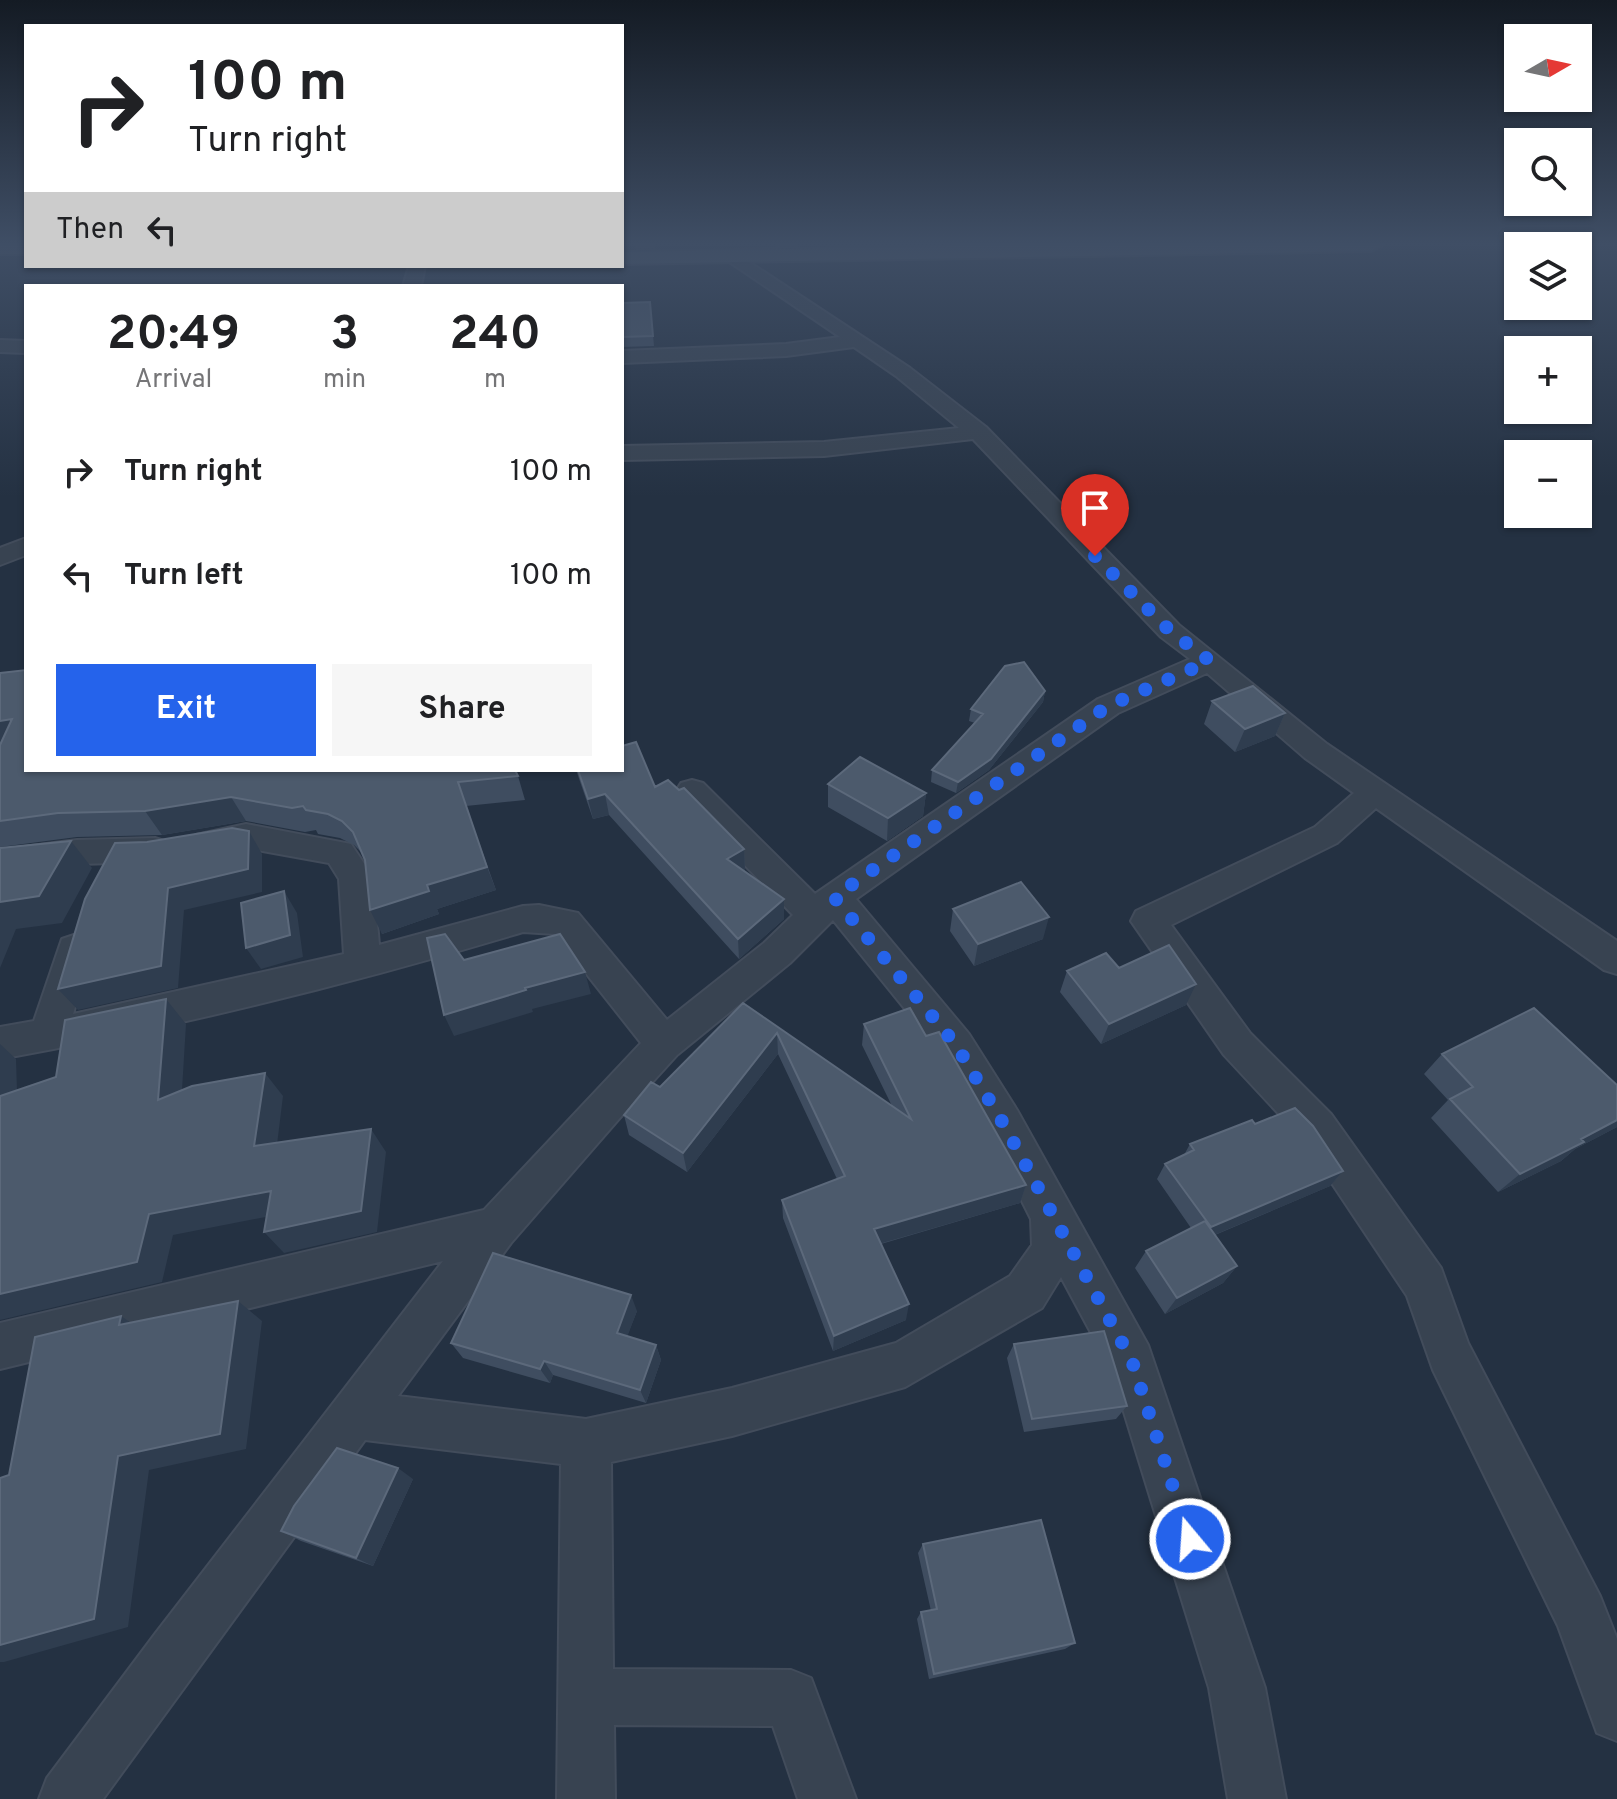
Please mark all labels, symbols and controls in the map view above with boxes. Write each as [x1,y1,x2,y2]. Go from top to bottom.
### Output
north arrow [1504,24,1592,112]
map controls [1504,24,1592,528]
text: 100 m [188,50,347,120]
icon: right [56,56,160,160]
text: Turn right [188,119,347,165]
button: search [1504,128,1592,216]
icon: left [140,208,184,252]
text: Then [56,212,124,249]
button: layers [1504,232,1592,320]
text: 20:49 [107,306,240,366]
text: 3 [330,306,359,366]
text: 240 [449,306,541,366]
button: + [1504,336,1592,424]
text: Arrival [135,364,212,397]
text: min [323,364,366,397]
text: m [484,364,506,397]
button: − [1504,440,1592,528]
icon: right [56,450,100,494]
text: Turn right [124,454,262,491]
text: 100 m [510,454,592,491]
pin [1061,474,1129,556]
icon: arrive [1073,486,1117,530]
icon: left [56,554,100,598]
text: Turn left [124,558,244,595]
text: 100 m [510,558,592,595]
button: Exit [56,664,316,756]
button: Share [332,664,592,756]
position arrow [1148,1497,1232,1581]

